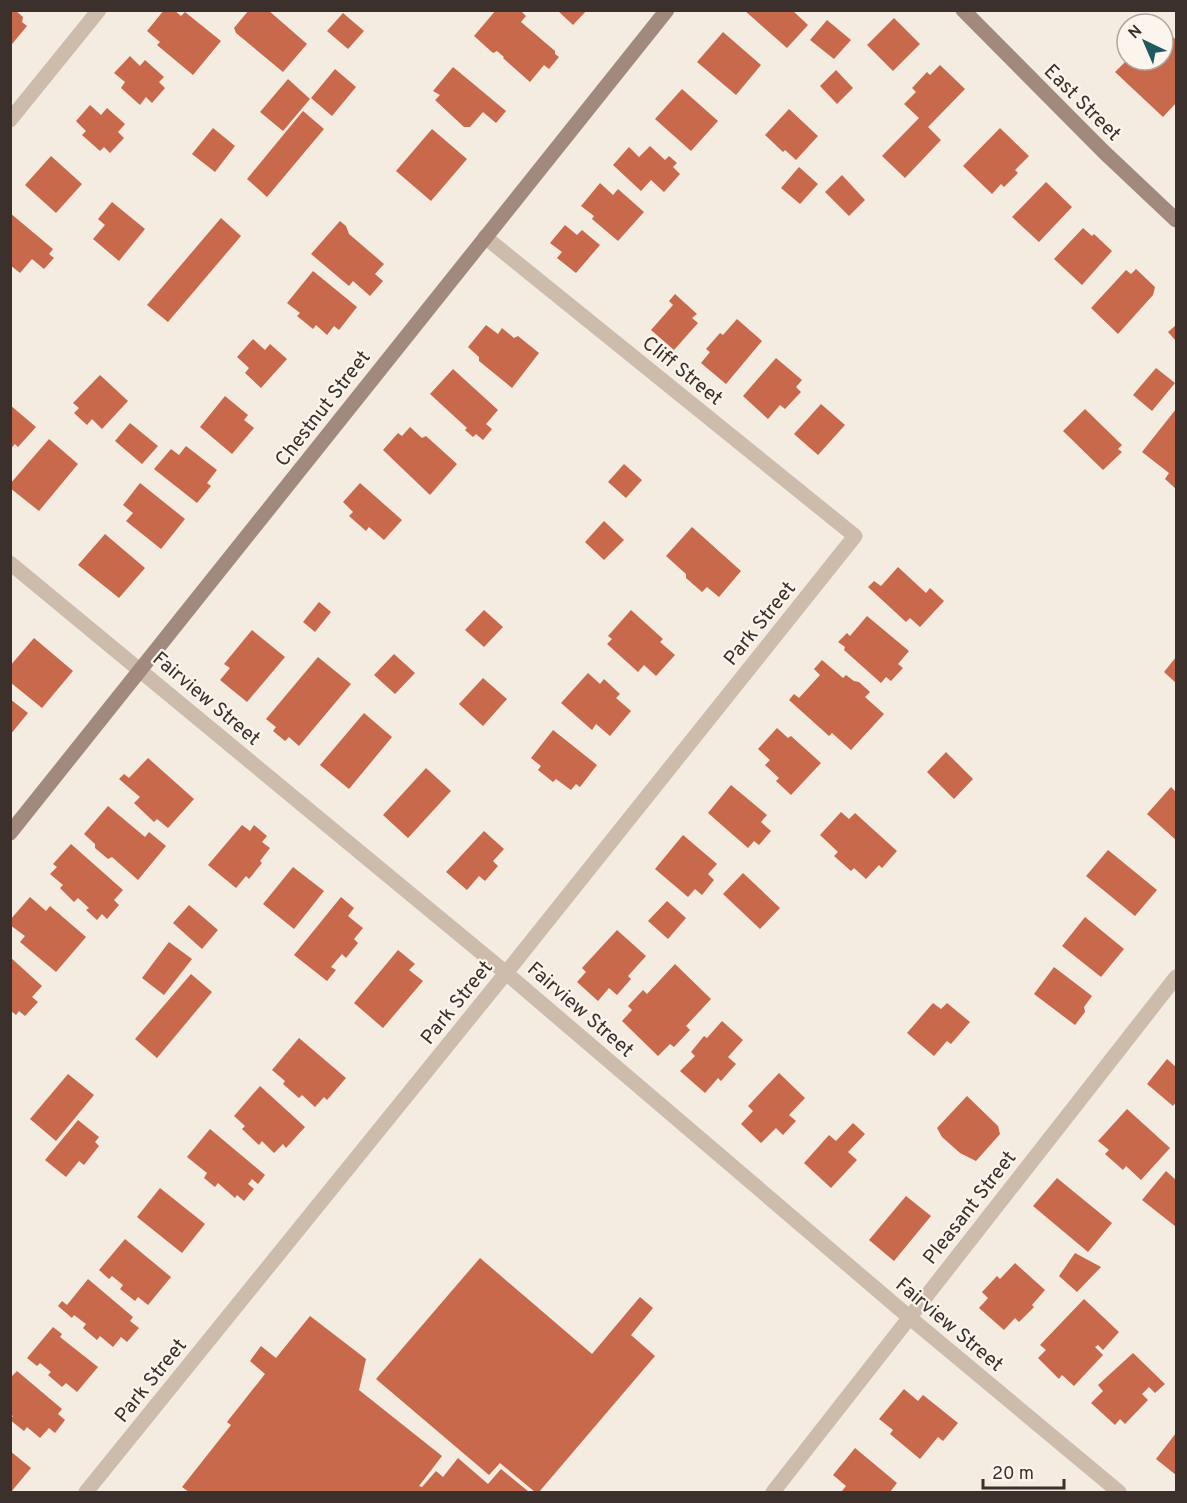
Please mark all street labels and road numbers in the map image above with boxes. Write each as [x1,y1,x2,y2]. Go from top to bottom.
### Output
street label: East Street [1037,59,1126,148]
street label: Cliff Street [636,331,727,412]
street label: Chestnut Street [270,346,377,473]
street label: Park Street [719,577,802,672]
street label: Fairview Street [146,647,265,752]
street label: Park Street [416,956,499,1051]
street label: Fairview Street [521,957,638,1064]
street label: Pleasant Street [918,1146,1023,1270]
street label: Fairview Street [889,1273,1008,1378]
street label: Park Street [110,1334,193,1429]

